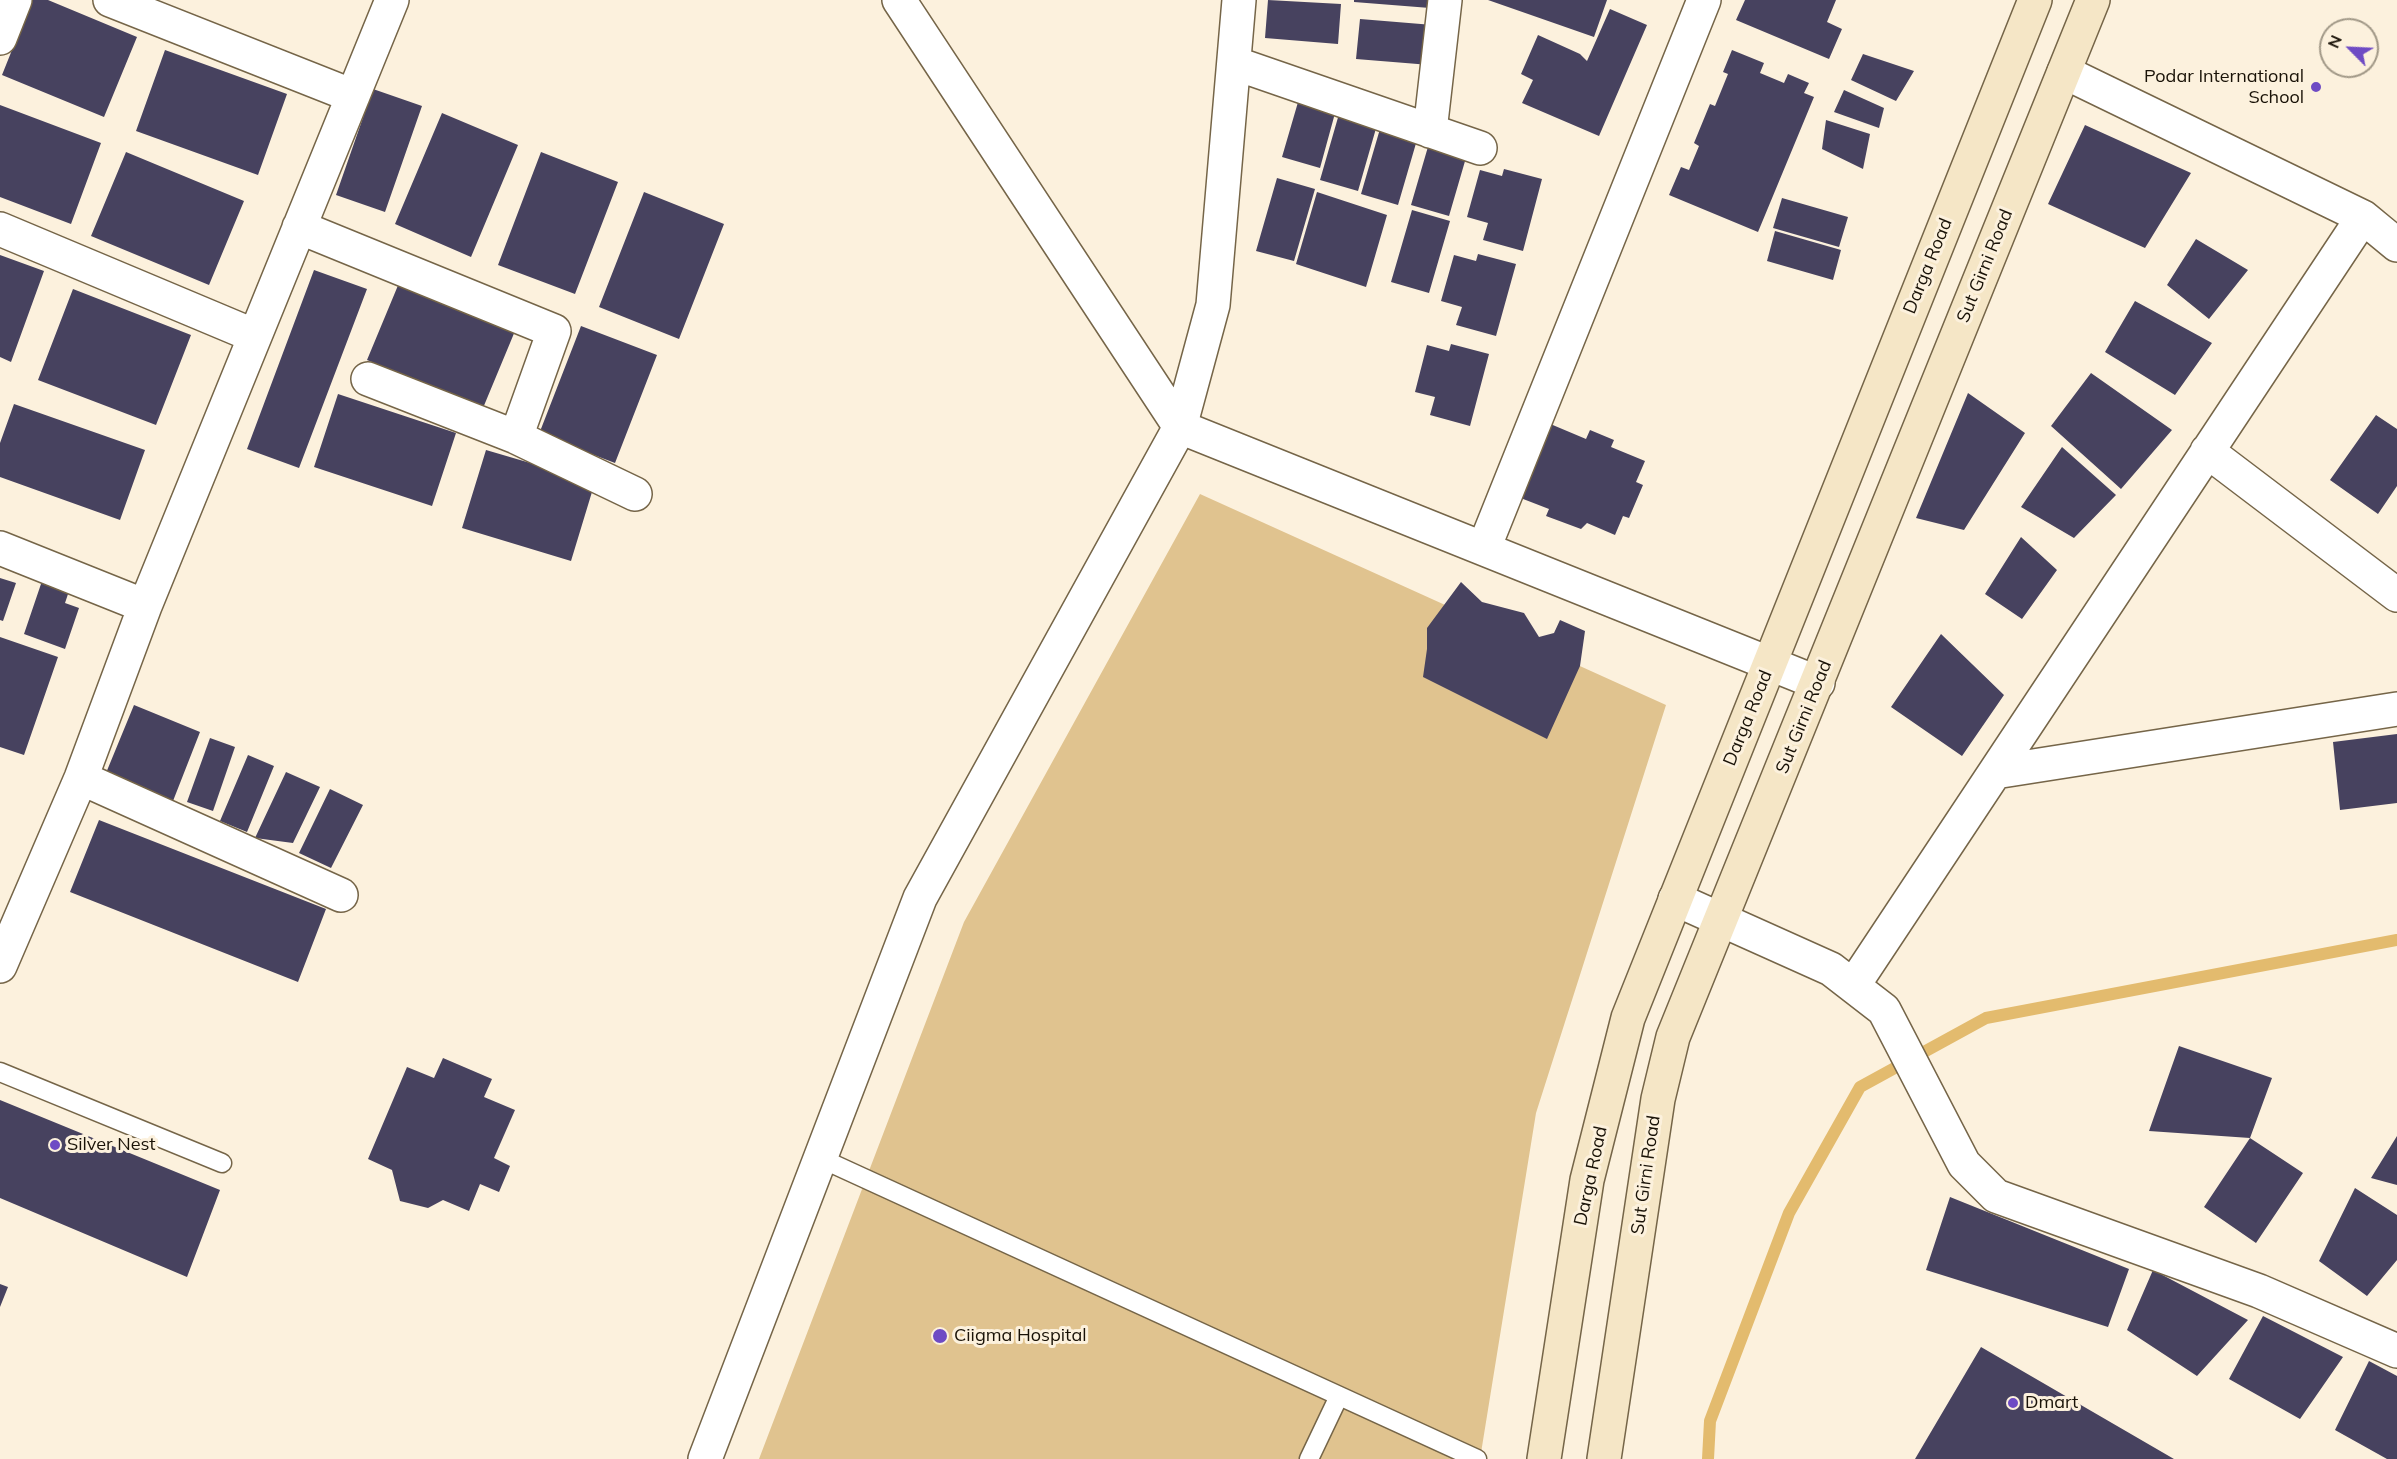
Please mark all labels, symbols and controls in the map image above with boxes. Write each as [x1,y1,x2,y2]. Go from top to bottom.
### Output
north arrow [2319,18,2379,78]
text: N [2323,32,2346,51]
place label: Podar International School [2144,66,2304,109]
marker: Podar International School [2309,80,2323,94]
street label: Sut Girni Road [1952,206,2018,326]
street label: Darga Road [1899,215,1957,317]
street label: Sut Girni Road [1771,657,1837,777]
street label: Darga Road [1719,667,1777,769]
street label: Sut Girni Road [1627,1114,1665,1236]
street label: Darga Road [1570,1124,1612,1228]
place label: Silver Nest [67,1134,156,1156]
marker: Silver Nest [48,1138,62,1152]
place label: Ciigma Hospital [954,1325,1086,1347]
marker: Ciigma Hospital [931,1327,949,1345]
place label: Dmart [2025,1392,2078,1414]
marker: Dmart [2006,1396,2020,1410]

